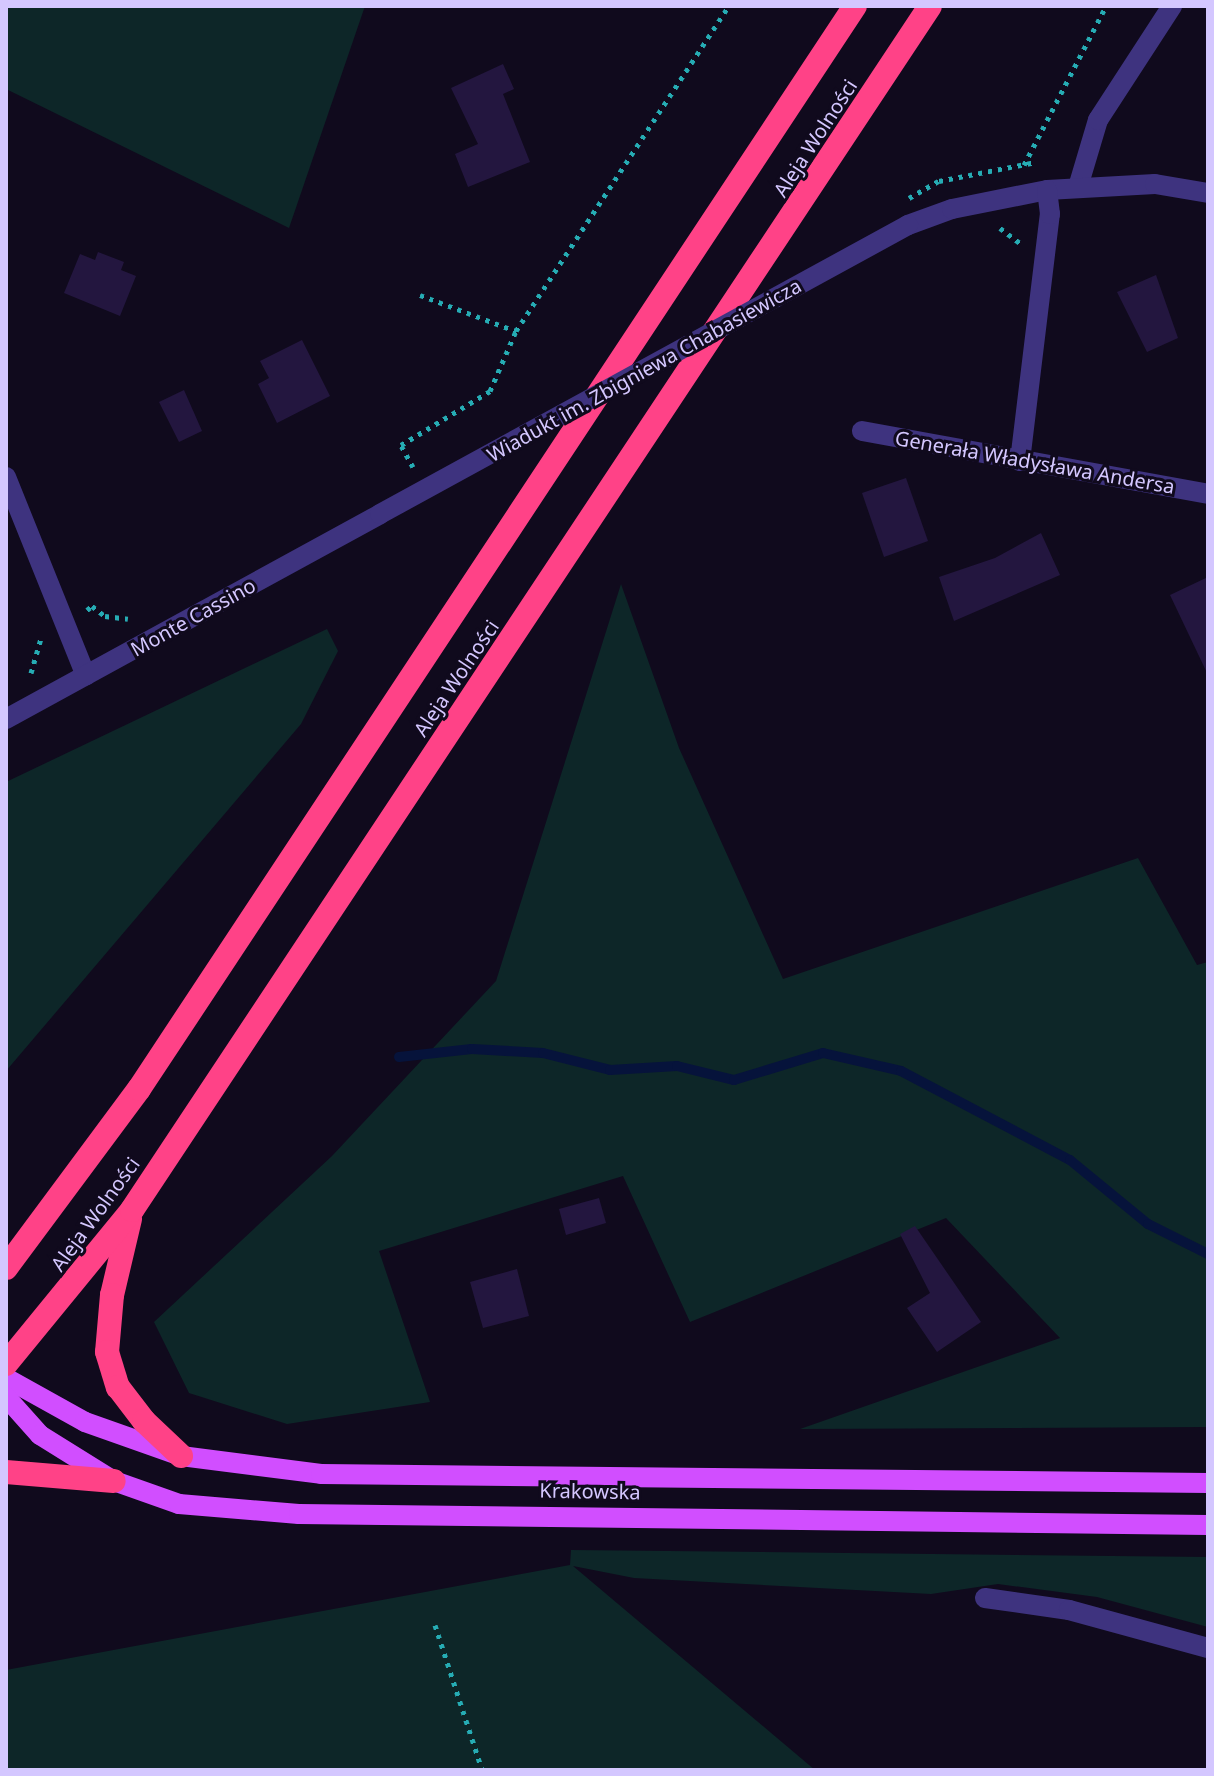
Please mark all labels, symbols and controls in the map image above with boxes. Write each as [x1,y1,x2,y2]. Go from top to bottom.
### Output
street label: Aleja Wolności [768,75,862,201]
street label: Wiadukt im. Zbigniewa Chabasiewicza [483,273,805,467]
street label: Generała Władysława Andersa [893,426,1177,498]
street label: Monte Cassino [126,573,260,661]
street label: Aleja Wolności [408,615,504,741]
street label: Aleja Wolności [46,1152,144,1276]
street label: Krakowska [539,1478,641,1504]

